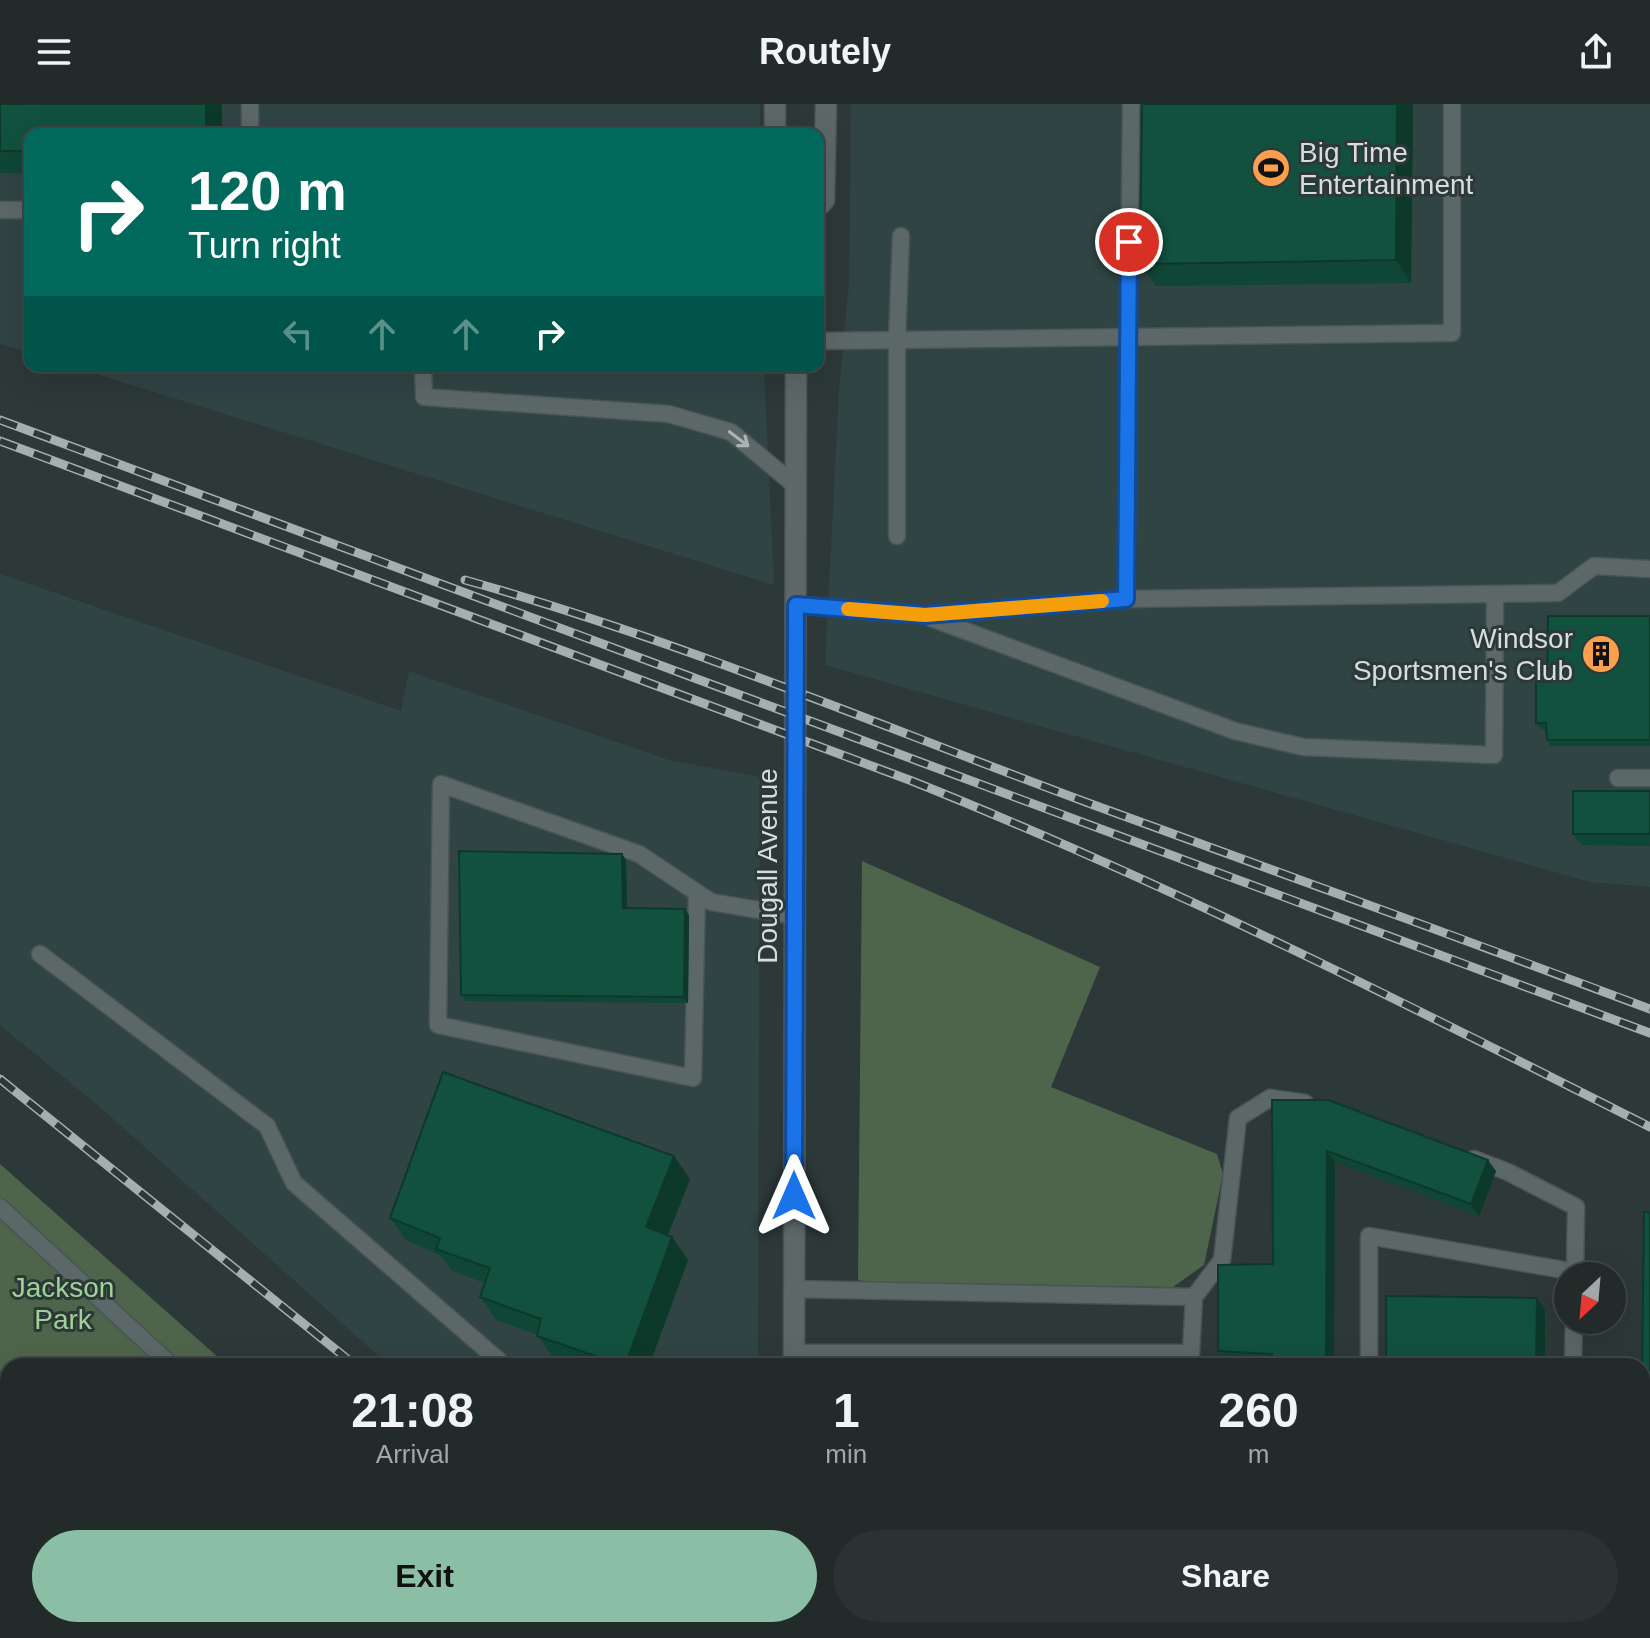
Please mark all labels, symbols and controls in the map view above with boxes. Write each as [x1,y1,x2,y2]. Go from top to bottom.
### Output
icon: menu [32,30,76,74]
icon: share [1574,30,1618,74]
text: Routely [759,31,891,72]
place label: Big Time Entertainment [1299,137,1474,200]
sports icon: Big Time Entertainment [1250,147,1292,189]
text: 120 m [188,159,347,222]
icon: right [56,160,160,264]
pin [1095,208,1163,276]
icon: arrive [1107,220,1151,264]
text: Turn right [188,225,341,266]
icon: left [276,312,320,356]
icon: ahead [360,312,404,356]
icon: ahead [444,312,488,356]
icon: right [528,312,572,356]
one-way arrow [728,430,749,447]
place label: Windsor Sportsmen's Club [1353,623,1573,686]
building icon: Windsor Sportsmen's Club [1580,633,1622,675]
street label: Dougall Avenue [752,768,783,964]
position arrow [752,1154,836,1238]
north arrow [1554,1262,1626,1334]
map controls [1554,1262,1626,1334]
park label: Jackson Park [12,1272,114,1335]
text: 21:08 [351,1384,474,1437]
text: 1 [833,1384,860,1437]
text: 260 [1219,1384,1299,1437]
text: Arrival [376,1439,450,1469]
text: min [825,1439,867,1469]
text: m [1248,1439,1269,1469]
button: Exit [32,1530,817,1622]
button: Share [833,1530,1618,1622]

